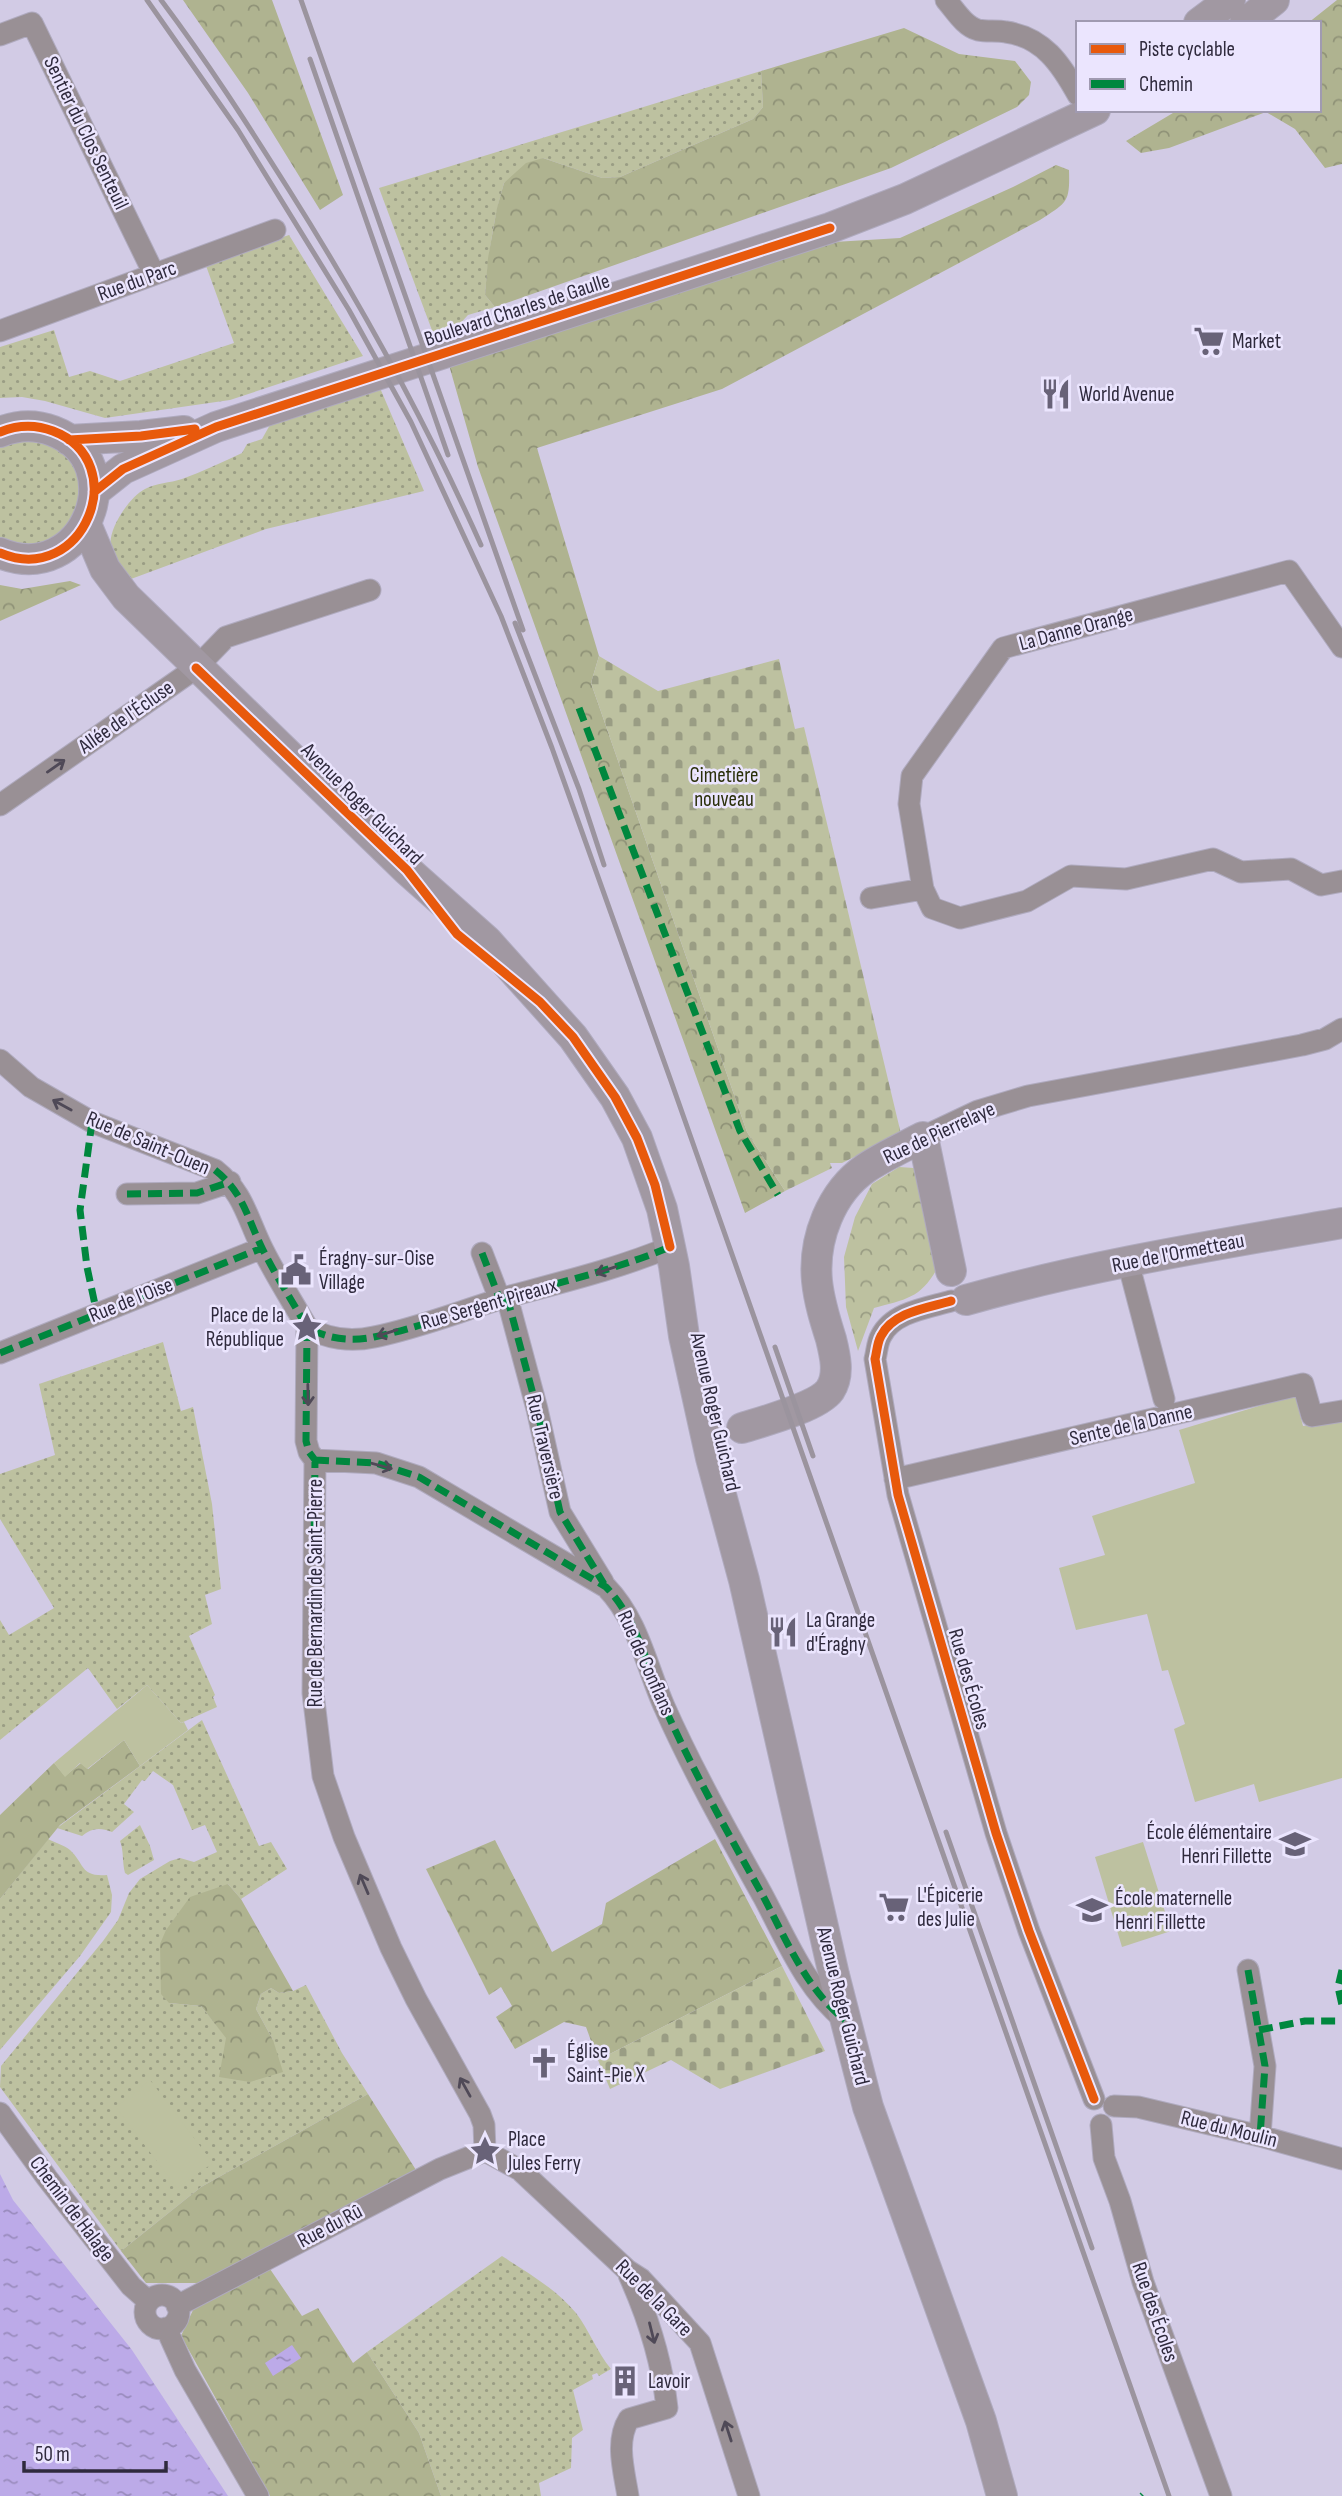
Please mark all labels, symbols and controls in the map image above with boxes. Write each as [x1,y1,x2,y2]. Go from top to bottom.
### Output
legend [1076,21,1321,112]
text: Piste cyclable [1139,37,1235,62]
street label: Sentier du Clos Senteuil [38,52,134,214]
text: Chemin [1139,72,1193,97]
street label: Rue du Parc [94,255,180,307]
street label: Boulevard Charles de Gaulle [421,268,613,352]
supermarket icon: Market [1192,324,1226,358]
place label: Market [1232,329,1281,354]
restaurant icon: World Avenue [1039,377,1073,411]
place label: World Avenue [1079,382,1174,407]
street label: La Danne Orange [1016,602,1136,656]
street label: Allée de l'Écluse [73,675,178,760]
street label: Avenue Roger Guichard [295,737,428,870]
one-way arrow [46,759,65,773]
park label: Cimetière nouveau [690,763,758,812]
street label: Rue de Pierrelaye [879,1096,999,1170]
one-way arrow [53,1098,73,1112]
street label: Rue de Saint-Ouen [83,1106,213,1180]
street label: Rue de l'Ormetteau [1110,1228,1246,1278]
place label: Éragny-sur-Oise Village [319,1246,435,1295]
public building icon: Éragny-sur-Oise Village [279,1253,313,1287]
one-way arrow [595,1264,617,1277]
street label: Rue de l'Oise [85,1272,177,1328]
street label: Rue Sergent Pireaux [418,1273,560,1335]
place label: Place de la République [206,1303,284,1352]
place icon: Place de la République [290,1310,324,1344]
one-way arrow [377,1327,399,1340]
street label: Avenue Roger Guichard [684,1329,745,1494]
one-way arrow [301,1383,315,1406]
street label: Rue Traversière [521,1392,569,1502]
street label: Sente de la Danne [1067,1399,1195,1451]
one-way arrow [371,1460,393,1473]
street label: Rue de Bernardin de Saint-Pierre [303,1479,328,1707]
street label: Rue de Conflans [612,1607,680,1719]
place label: La Grange d'Éragny [806,1608,875,1657]
restaurant icon: La Grange d'Éragny [766,1615,800,1649]
street label: Rue des Écoles [943,1626,995,1732]
place label: École élémentaire Henri Fillette [1146,1820,1272,1869]
school or university icon: École élémentaire Henri Fillette [1278,1827,1312,1861]
one-way arrow [357,1873,370,1895]
place label: L'Épicerie des Julie [917,1883,983,1932]
place label: École maternelle Henri Fillette [1115,1886,1232,1935]
supermarket icon: L'Épicerie des Julie [877,1890,911,1924]
school or university icon: École maternelle Henri Fillette [1075,1893,1109,1927]
street label: Avenue Roger Guichard [811,1923,875,2088]
place label: Église Saint-Pie X [567,2039,645,2088]
church icon: Église Saint-Pie X [527,2046,561,2080]
one-way arrow [458,2077,471,2098]
street label: Rue du Moulin [1178,2105,1280,2153]
place label: Place Jules Ferry [507,2127,581,2176]
place icon: Place Jules Ferry [468,2134,502,2168]
street label: Chemin de Halage [24,2151,120,2267]
street label: Rue du Rû [293,2199,367,2253]
street label: Rue de la Gare [610,2254,698,2342]
street label: Rue des Écoles [1126,2259,1184,2365]
one-way arrow [645,2321,659,2344]
building icon: Lavoir [608,2364,642,2398]
place label: Lavoir [648,2369,690,2394]
one-way arrow [721,2420,734,2442]
scale bar [24,2430,166,2474]
text: 50 m [35,2442,70,2467]

